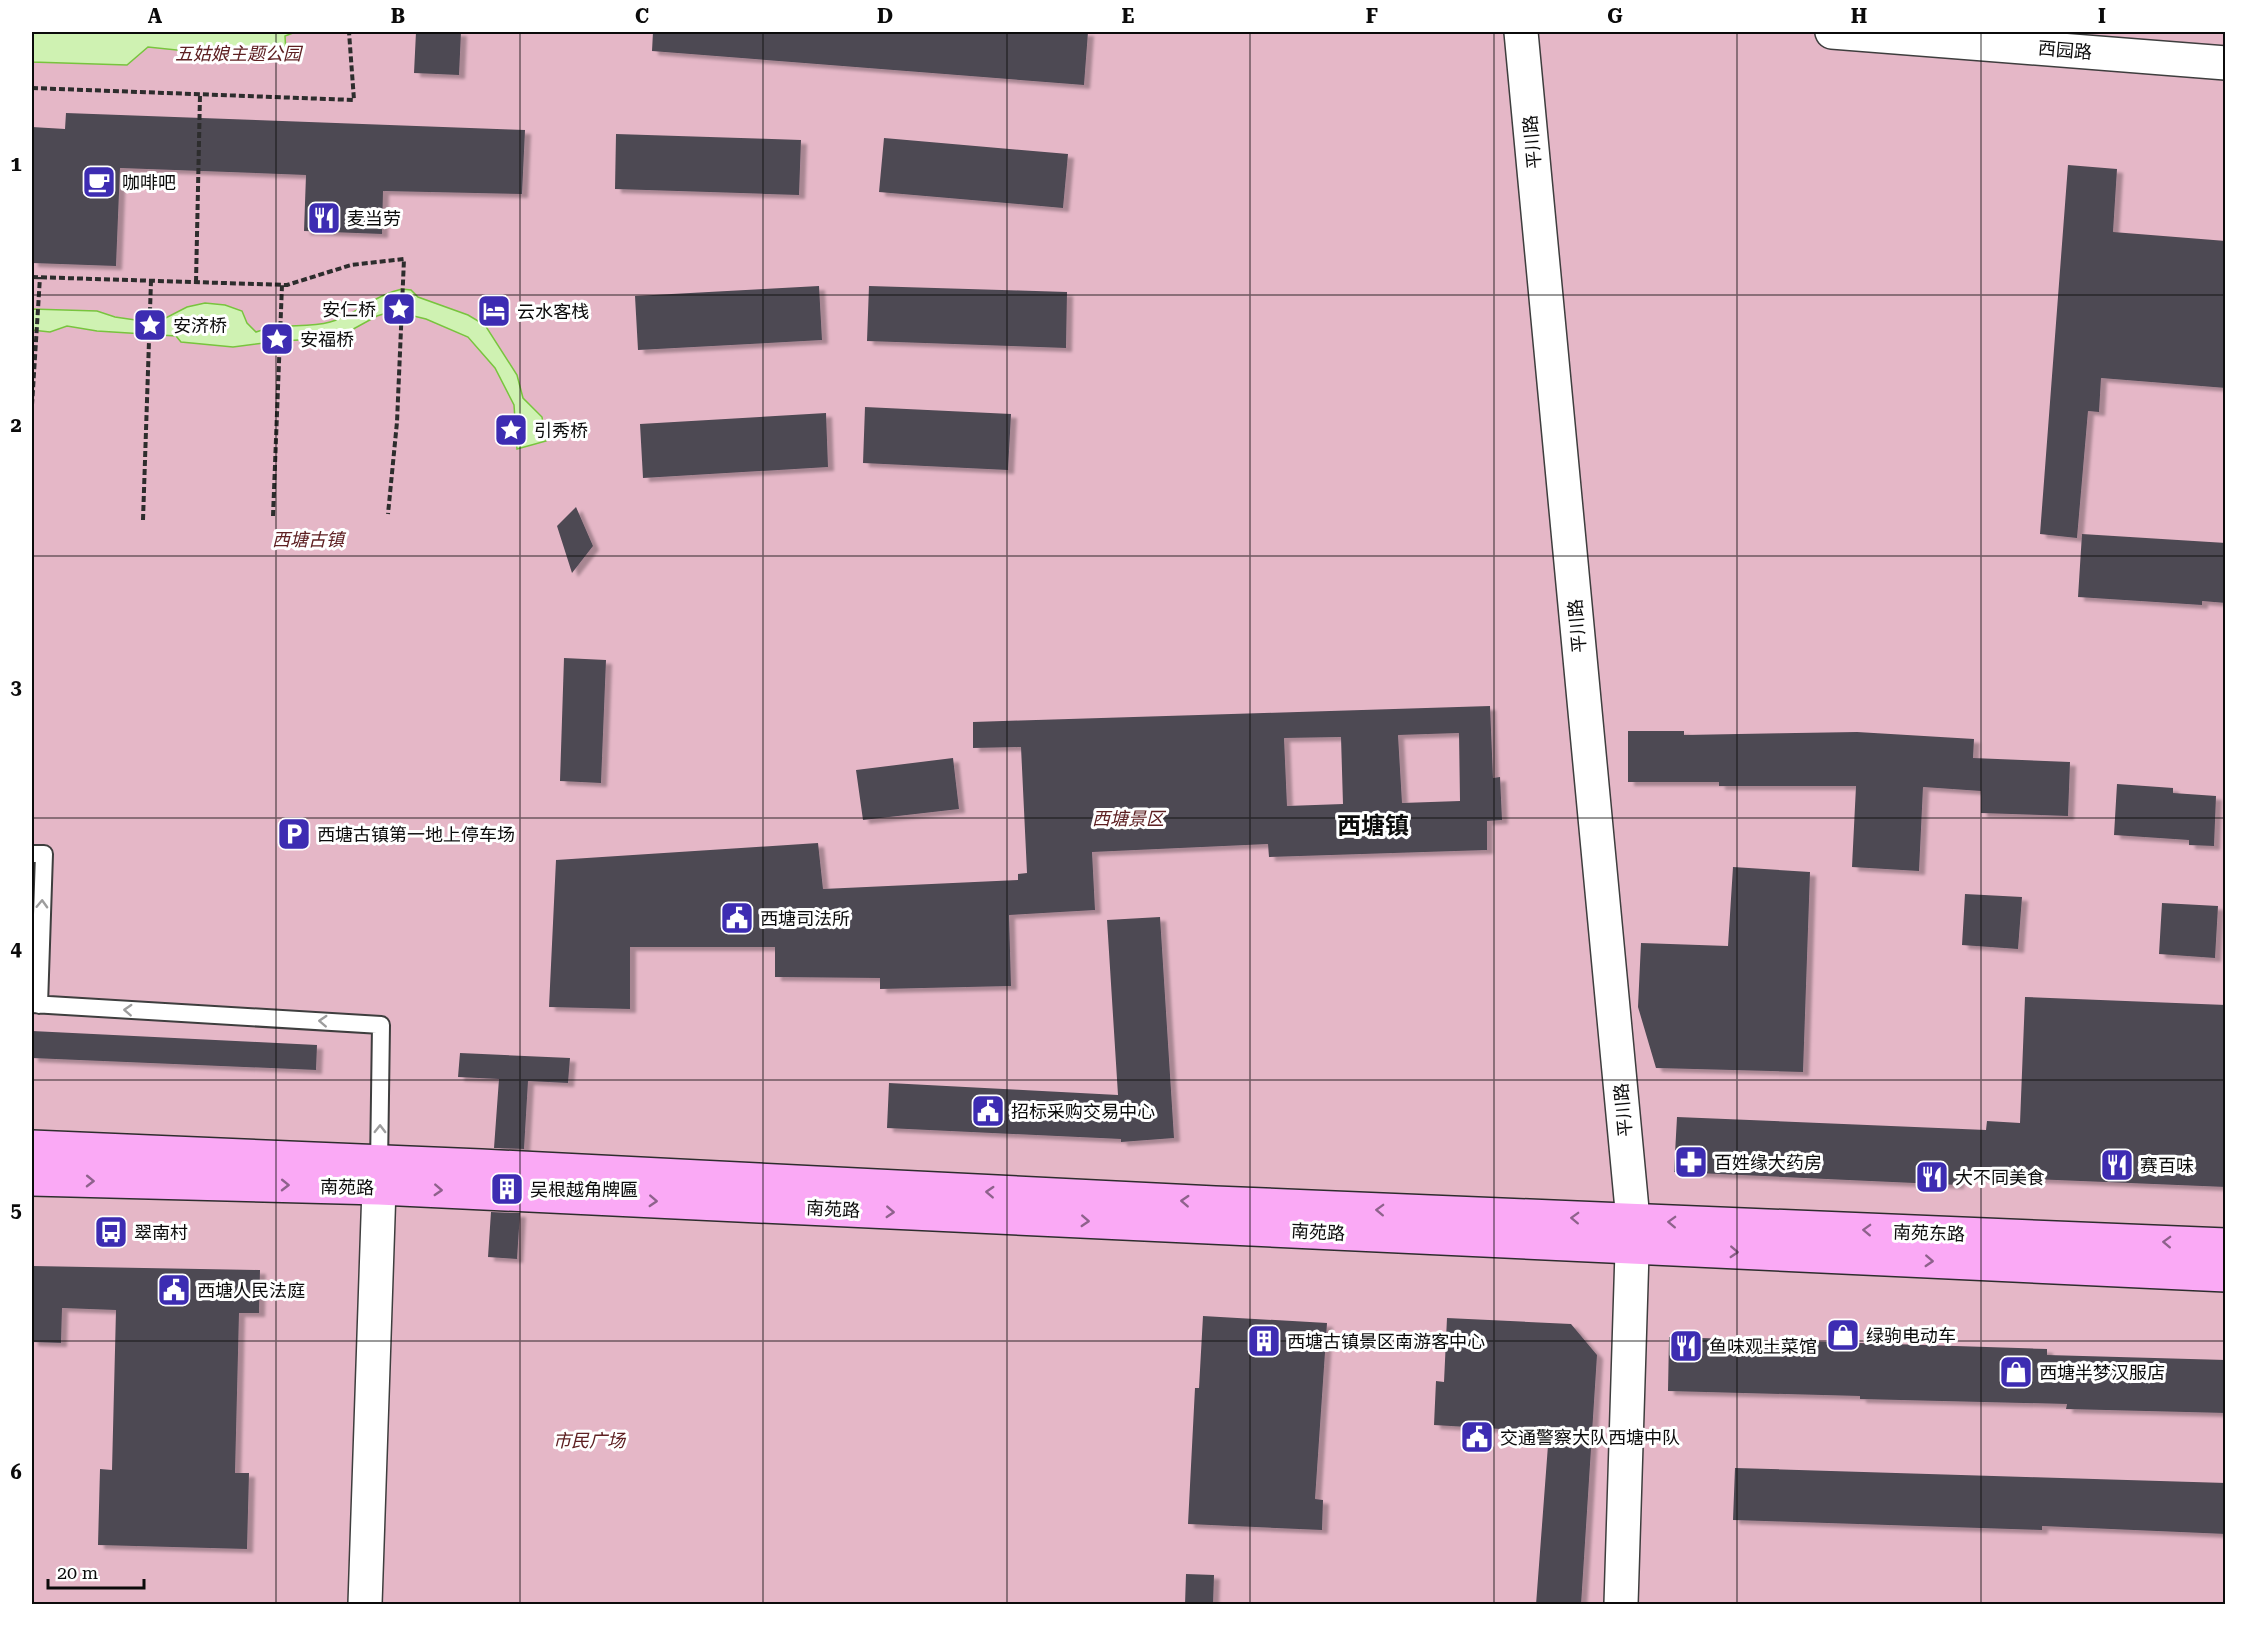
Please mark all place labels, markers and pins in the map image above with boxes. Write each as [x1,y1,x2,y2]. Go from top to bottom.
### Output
cafe icon: 咖啡吧 [81,164,117,200]
place label: 咖啡吧 [122,172,176,193]
restaurant icon: 麦当劳 [306,200,342,236]
place label: 麦当劳 [347,208,401,229]
place icon: 安仁桥 [381,291,417,327]
hotel icon: 云水客栈 [476,293,512,329]
place label: 安仁桥 [322,299,376,320]
place label: 云水客栈 [517,301,589,322]
place icon: 安济桥 [132,307,168,343]
place label: 安济桥 [173,315,227,336]
place icon: 安福桥 [259,321,295,357]
place label: 安福桥 [300,329,354,350]
place icon: 引秀桥 [493,412,529,448]
place label: 引秀桥 [534,420,588,441]
parking icon: 西塘古镇第一地上停车场 [276,816,312,852]
place label: 西塘古镇第一地上停车场 [317,824,515,845]
public building icon: 西塘司法所 [719,900,755,936]
place label: 西塘司法所 [760,908,850,929]
public building icon: 招标采购交易中心 [970,1093,1006,1129]
place label: 招标采购交易中心 [1011,1101,1155,1122]
pharmacy icon: 百姓缘大药房 [1673,1144,1709,1180]
restaurant icon: 赛百味 [2099,1147,2135,1183]
place label: 百姓缘大药房 [1714,1152,1822,1173]
place label: 赛百味 [2140,1155,2194,1176]
restaurant icon: 大不同美食 [1914,1159,1950,1195]
place label: 大不同美食 [1955,1167,2045,1188]
building icon: 吴根越角牌匾 [489,1171,525,1207]
place label: 吴根越角牌匾 [530,1179,638,1200]
bus stop icon: 翠南村 [93,1214,129,1250]
place label: 翠南村 [134,1222,188,1243]
public building icon: 西塘人民法庭 [156,1272,192,1308]
place label: 西塘人民法庭 [197,1280,305,1301]
shop icon: 绿驹电动车 [1825,1317,1861,1353]
building icon: 西塘古镇景区南游客中心 [1246,1323,1282,1359]
place label: 绿驹电动车 [1866,1325,1956,1346]
restaurant icon: 鱼味观土菜馆 [1668,1328,1704,1364]
place label: 西塘古镇景区南游客中心 [1287,1331,1485,1352]
place label: 鱼味观土菜馆 [1709,1336,1817,1357]
shop icon: 西塘半梦汉服店 [1998,1354,2034,1390]
place label: 西塘半梦汉服店 [2039,1362,2165,1383]
public building icon: 交通警察大队西塘中队 [1459,1419,1495,1455]
place label: 交通警察大队西塘中队 [1500,1427,1680,1448]

